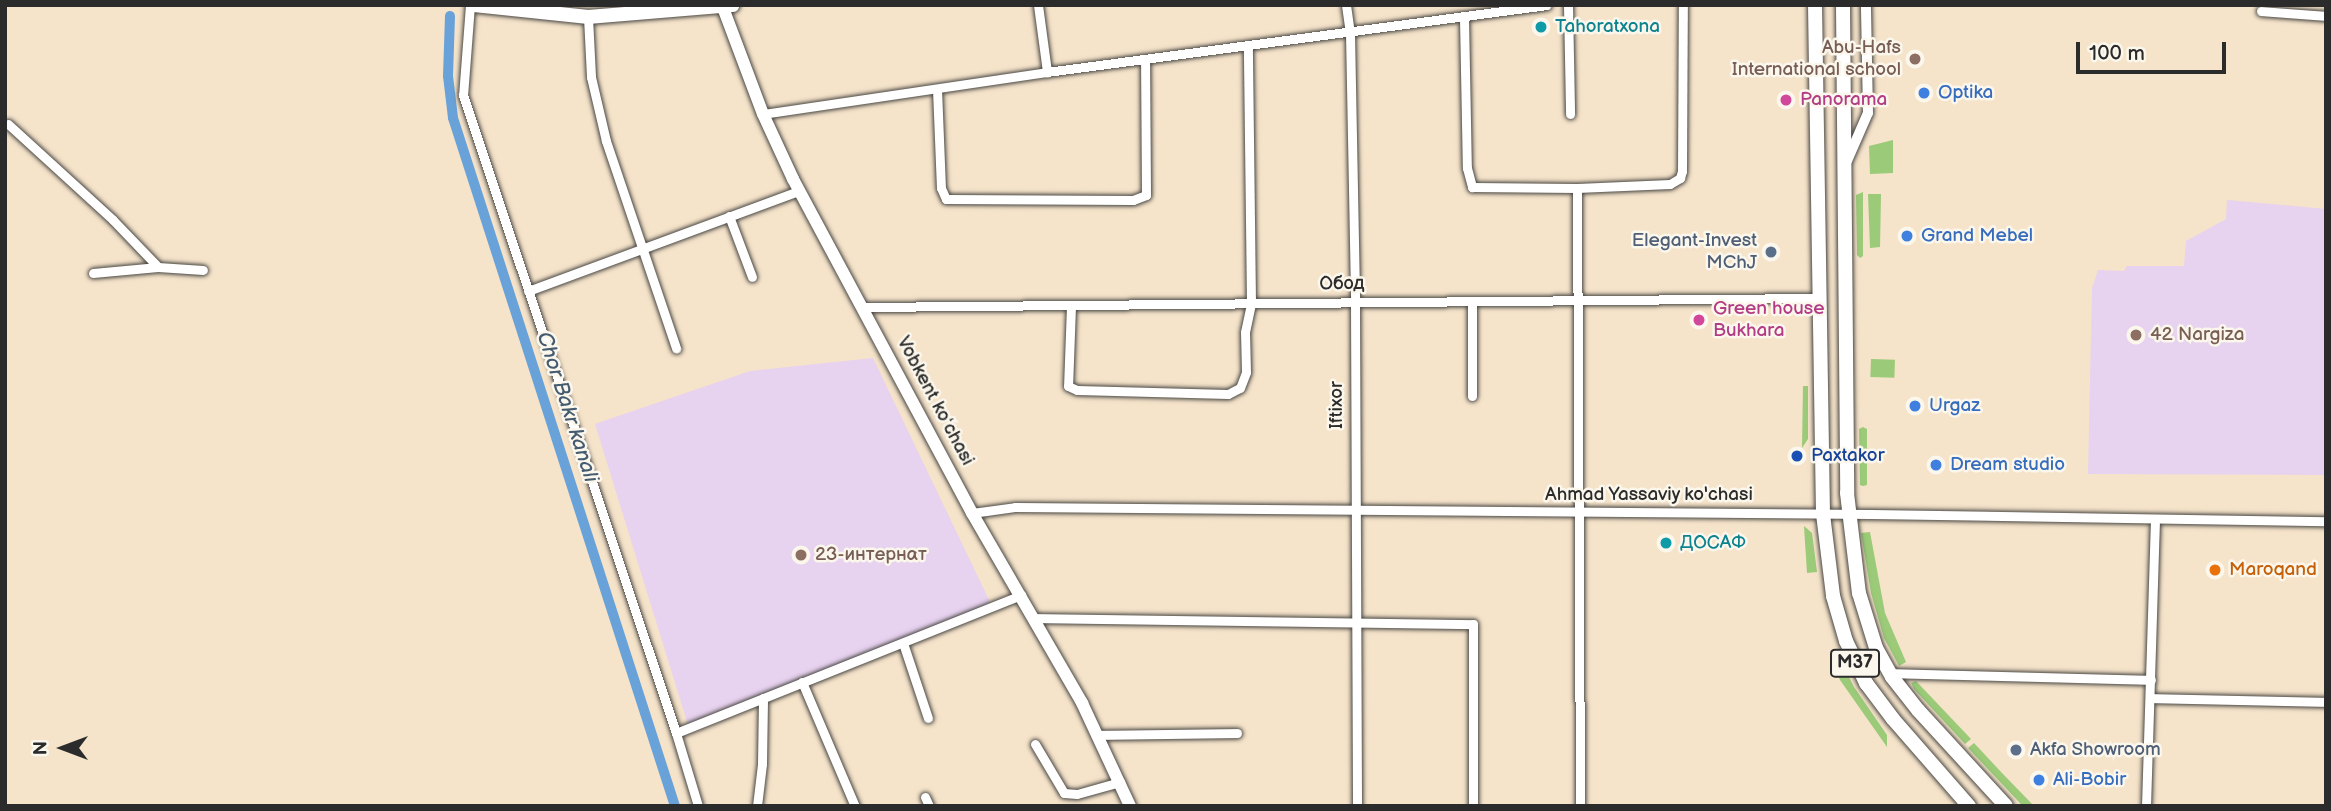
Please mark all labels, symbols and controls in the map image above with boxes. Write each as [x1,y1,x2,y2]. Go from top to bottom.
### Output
place label: Tahoratxona [1555,16,1660,38]
marker: Tahoratxona [1533,19,1549,35]
scale bar [2079,28,2230,72]
place label: Abu-Hafs International school [1732,37,1901,81]
text: 100 m [2089,41,2145,66]
marker: Abu-Hafs International school [1907,51,1923,67]
place label: Optika [1938,82,1993,104]
marker: Optika [1916,85,1932,101]
place label: Panorama [1800,89,1887,111]
marker: Panorama [1778,92,1794,108]
place label: Grand Mebel [1921,225,2033,247]
marker: Grand Mebel [1899,228,1915,244]
place label: Elegant-Invest MChJ [1632,230,1757,274]
marker: Elegant-Invest MChJ [1763,244,1779,260]
street label: Обод [1319,272,1365,296]
place label: Green house Bukhara [1713,298,1824,342]
marker: Green house Bukhara [1691,312,1707,328]
place label: 42 Nargiza [2150,324,2244,346]
marker: 42 Nargiza [2128,327,2144,343]
water label: Chor Bakr kanali [531,329,603,485]
street label: Vobkent koʻchasi [891,333,979,469]
street label: Iftixor [1326,381,1348,429]
place label: Urgaz [1929,395,1980,417]
marker: Urgaz [1907,398,1923,414]
place label: Paxtakor [1811,445,1884,467]
marker: Paxtakor [1789,448,1805,464]
place label: Dream studio [1950,454,2065,476]
marker: Dream studio [1928,457,1944,473]
street label: Ahmad Yassaviy ko'chasi [1544,484,1754,506]
place label: ДОСАФ [1680,532,1746,554]
marker: ДОСАФ [1658,535,1674,551]
place label: 23-интернат [815,544,927,566]
marker: 23-интернат [793,547,809,563]
place label: Maroqand [2229,559,2317,581]
marker: Maroqand [2207,562,2223,578]
road number: M37 [1829,648,1881,678]
north arrow [28,713,98,783]
place label: Akfa Showroom [2030,739,2161,761]
text: N [30,741,53,755]
marker: Akfa Showroom [2008,742,2024,758]
place label: Ali-Bobir [2053,769,2126,791]
marker: Ali-Bobir [2031,772,2047,788]

